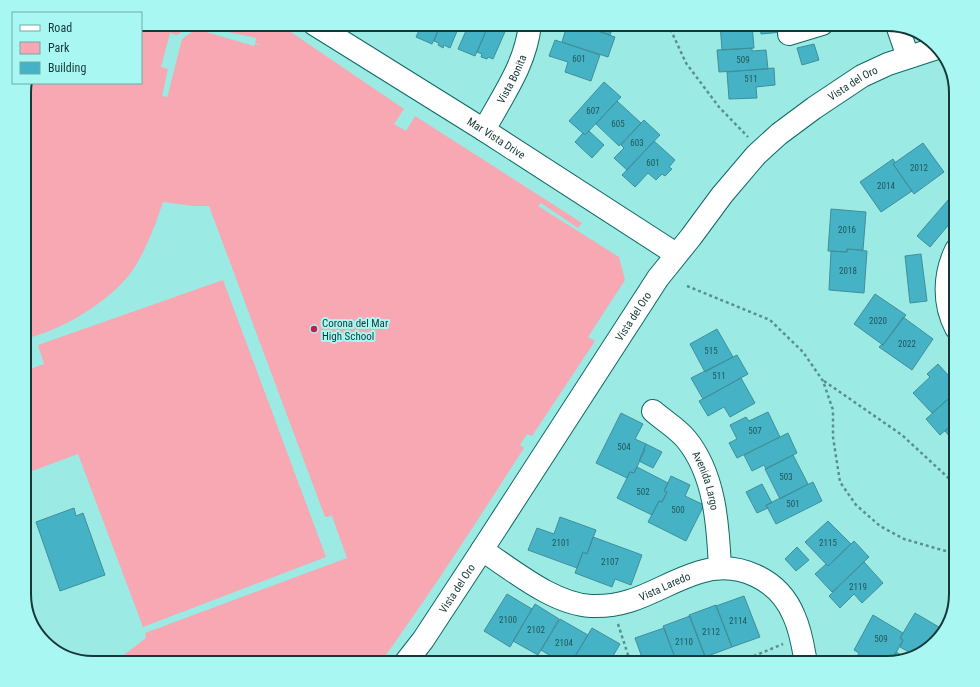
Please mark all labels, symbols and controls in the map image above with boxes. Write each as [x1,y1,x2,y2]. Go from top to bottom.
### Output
legend [12,12,142,84]
text: Road [48,21,72,35]
text: Park [48,41,70,55]
street label: Vista Bonita [494,53,529,106]
house number: 601 [572,54,586,64]
house number: 509 [736,55,750,65]
text: Building [48,61,86,75]
street label: Vista del Oro [826,63,880,103]
house number: 511 [744,74,758,84]
house number: 607 [586,106,600,116]
street label: Mar Vista Drive [465,115,528,161]
house number: 605 [611,119,625,129]
house number: 603 [630,138,644,148]
house number: 601 [646,158,660,168]
house number: 2012 [910,163,928,173]
house number: 2014 [877,181,895,191]
house number: 2016 [838,225,856,235]
house number: 2018 [839,266,857,276]
street label: Vista del Oro [612,289,654,343]
house number: 2020 [869,316,887,326]
place label: Corona del Mar High School [322,317,389,343]
marker: Corona del Mar High School [309,324,319,334]
house number: 2022 [898,339,916,349]
house number: 515 [704,346,718,356]
house number: 511 [712,371,726,381]
house number: 507 [748,426,762,436]
house number: 504 [617,442,631,452]
street label: Avenida Largo [690,449,721,512]
house number: 503 [779,472,793,482]
house number: 502 [636,487,650,497]
house number: 501 [786,499,800,509]
house number: 500 [671,505,685,515]
house number: 2101 [552,538,570,548]
house number: 2115 [819,538,837,548]
house number: 2107 [601,557,619,567]
street label: Vista del Oro [436,561,478,615]
street label: Vista Laredo [637,569,692,604]
house number: 2119 [849,582,867,592]
house number: 2100 [499,615,517,625]
house number: 2114 [729,616,747,626]
house number: 2102 [527,625,545,635]
house number: 2112 [702,627,720,637]
house number: 509 [874,634,888,644]
house number: 2110 [675,637,693,647]
house number: 2104 [555,638,573,648]

